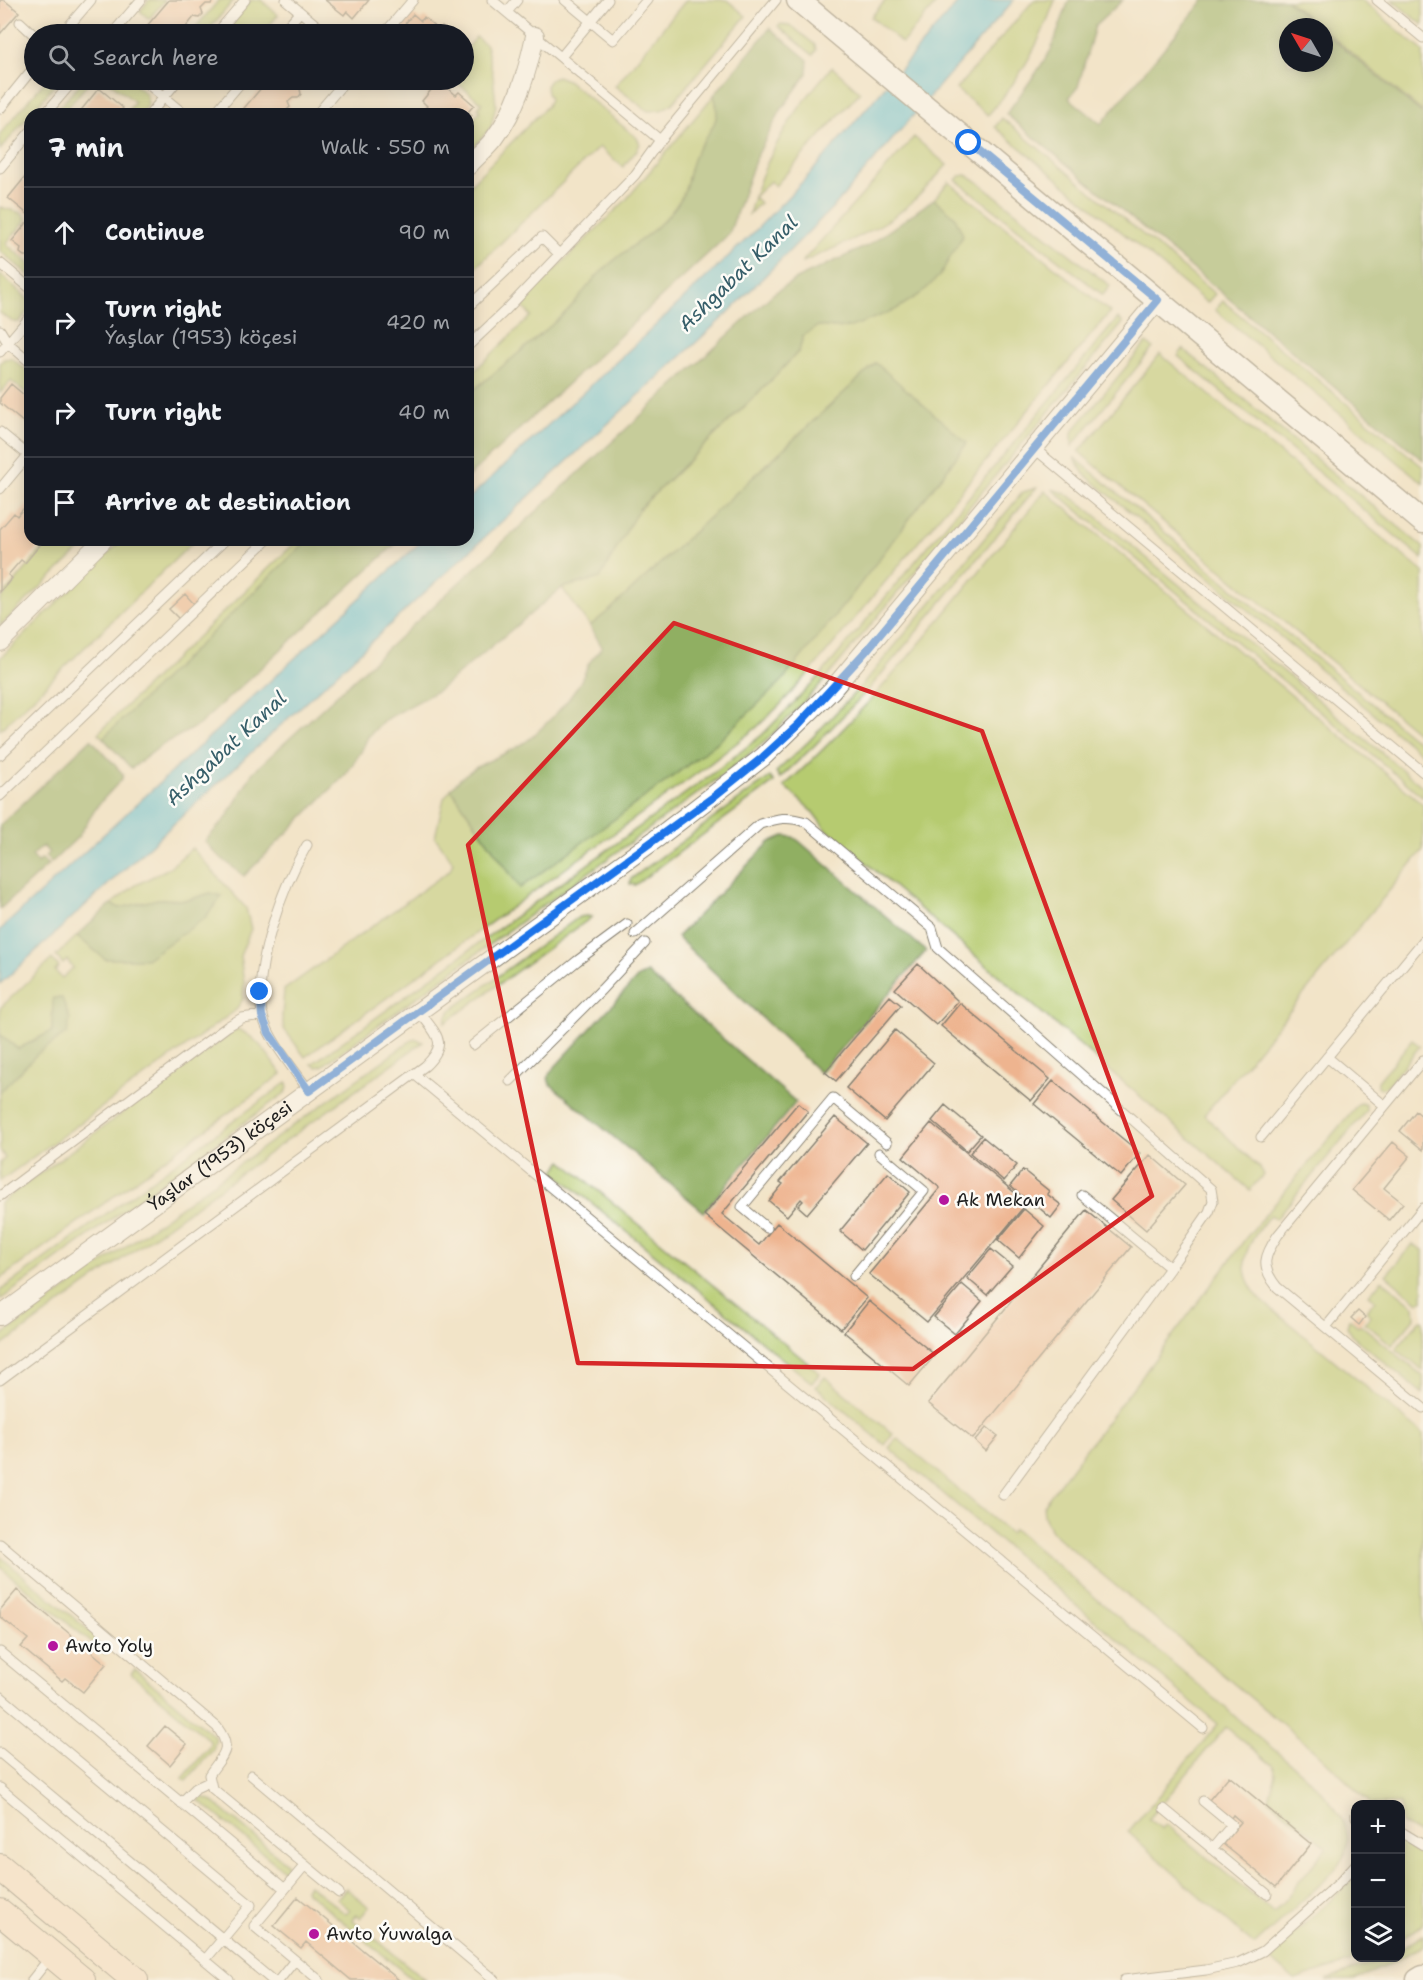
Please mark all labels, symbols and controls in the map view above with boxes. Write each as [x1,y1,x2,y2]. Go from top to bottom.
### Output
north arrow [1279,18,1333,72]
search box [24,24,474,90]
icon: search [45,41,78,74]
text: Search here [93,43,219,72]
route start [955,129,981,155]
text: 7 min [48,130,124,165]
text: Walk · 550 m [321,134,450,160]
water label: Ashgabat Kanal [673,209,803,337]
icon: ahead [48,216,81,249]
text: Continue [105,218,205,247]
text: 90 m [398,219,450,245]
text: Turn right [105,295,222,324]
icon: right [48,306,81,339]
text: 420 m [386,309,450,335]
text: Ýaşlar (1953) köçesi [105,324,297,350]
icon: right [48,396,81,429]
text: Turn right [105,398,222,427]
text: 40 m [398,399,450,425]
icon: arrive [48,486,81,519]
text: Arrive at destination [105,488,351,517]
water label: Ashgabat Kanal [160,685,292,811]
route end [246,978,272,1004]
street label: Ýaşlar (1953) köçesi [143,1095,297,1217]
place label: Ak Mekan [956,1188,1045,1212]
marker: Ak Mekan [937,1193,951,1207]
place label: Awto Yoly [65,1634,153,1658]
marker: Awto Yoly [46,1639,60,1653]
map controls [1351,1800,1405,1962]
button: + [1351,1800,1405,1854]
button: − [1351,1854,1405,1908]
button: layers [1351,1908,1405,1962]
place label: Awto Ýuwalga [326,1922,452,1946]
marker: Awto Ýuwalga [307,1927,321,1941]

